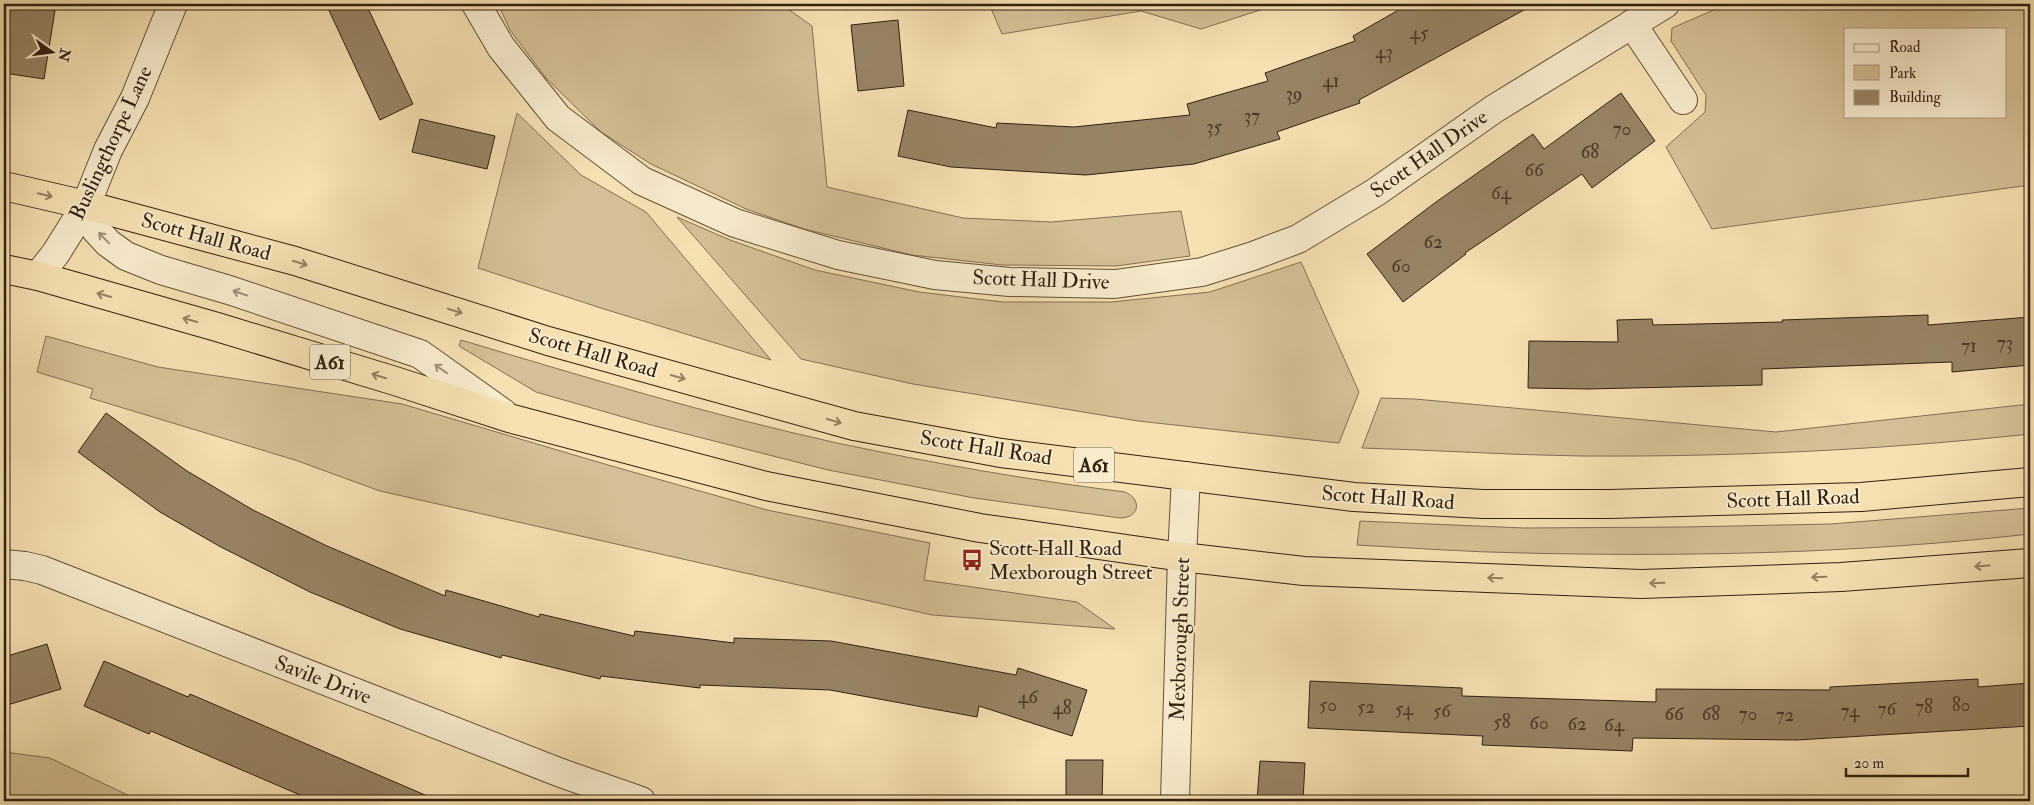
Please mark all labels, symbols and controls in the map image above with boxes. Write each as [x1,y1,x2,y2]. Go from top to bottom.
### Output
house number: 45 [1410,21,1429,45]
north arrow [28,28,78,78]
legend [1844,28,2006,118]
text: Road [1889,38,1921,57]
house number: 43 [1375,40,1393,64]
text: N [54,46,74,64]
street label: Buslingthorpe Lane [63,61,159,224]
text: Park [1889,64,1916,83]
house number: 41 [1322,69,1340,93]
house number: 39 [1285,82,1303,106]
text: Building [1889,88,1941,107]
street label: Scott Hall Drive [1365,103,1493,204]
house number: 37 [1244,104,1260,128]
house number: 35 [1206,115,1222,139]
house number: 70 [1613,117,1631,141]
house number: 68 [1581,140,1599,164]
house number: 66 [1524,158,1545,182]
house number: 64 [1491,181,1512,205]
one-way arrow [37,191,53,201]
street label: Scott Hall Road [138,207,274,267]
house number: 62 [1423,230,1443,254]
one-way arrow [98,232,110,244]
house number: 60 [1391,254,1411,278]
one-way arrow [291,258,307,268]
street label: Scott Hall Drive [972,264,1110,296]
one-way arrow [233,288,249,298]
one-way arrow [97,290,113,300]
one-way arrow [447,307,462,316]
one-way arrow [182,314,198,324]
street label: Scott Hall Road [525,322,661,385]
house number: 73 [1997,331,2013,355]
house number: 71 [1961,334,1977,358]
road number: A61 [310,344,350,380]
one-way arrow [434,364,448,374]
one-way arrow [371,371,387,381]
one-way arrow [669,373,685,382]
one-way arrow [826,416,842,426]
street label: Scott Hall Road [918,424,1055,472]
road number: A61 [1074,448,1114,482]
street label: Scott Hall Road [1321,480,1456,516]
street label: Scott Hall Road [1726,483,1861,515]
place label: Scott Hall Road Mexborough Street [989,535,1153,586]
bus stop icon: Scott Hall Road Mexborough Street [959,547,985,573]
street label: Mexborough Street [1164,557,1196,721]
one-way arrow [1974,562,1990,571]
one-way arrow [1812,573,1828,582]
one-way arrow [1487,574,1503,583]
one-way arrow [1649,579,1665,588]
street label: Savile Drive [271,649,375,711]
house number: 46 [1018,685,1039,709]
house number: 50 [1319,693,1337,717]
house number: 80 [1952,693,1970,717]
house number: 52 [1357,695,1375,719]
house number: 78 [1915,695,1933,719]
house number: 48 [1052,696,1072,720]
house number: 54 [1395,697,1414,721]
house number: 76 [1878,697,1898,721]
house number: 56 [1433,699,1452,723]
house number: 74 [1841,699,1860,723]
house number: 66 [1664,702,1685,726]
house number: 68 [1702,702,1720,726]
house number: 70 [1739,702,1757,726]
house number: 72 [1776,703,1794,727]
house number: 58 [1493,710,1511,734]
house number: 60 [1529,711,1549,735]
house number: 62 [1567,712,1587,736]
house number: 64 [1604,713,1625,737]
scale bar [1846,745,1969,777]
text: 20 m [1854,754,1884,773]

